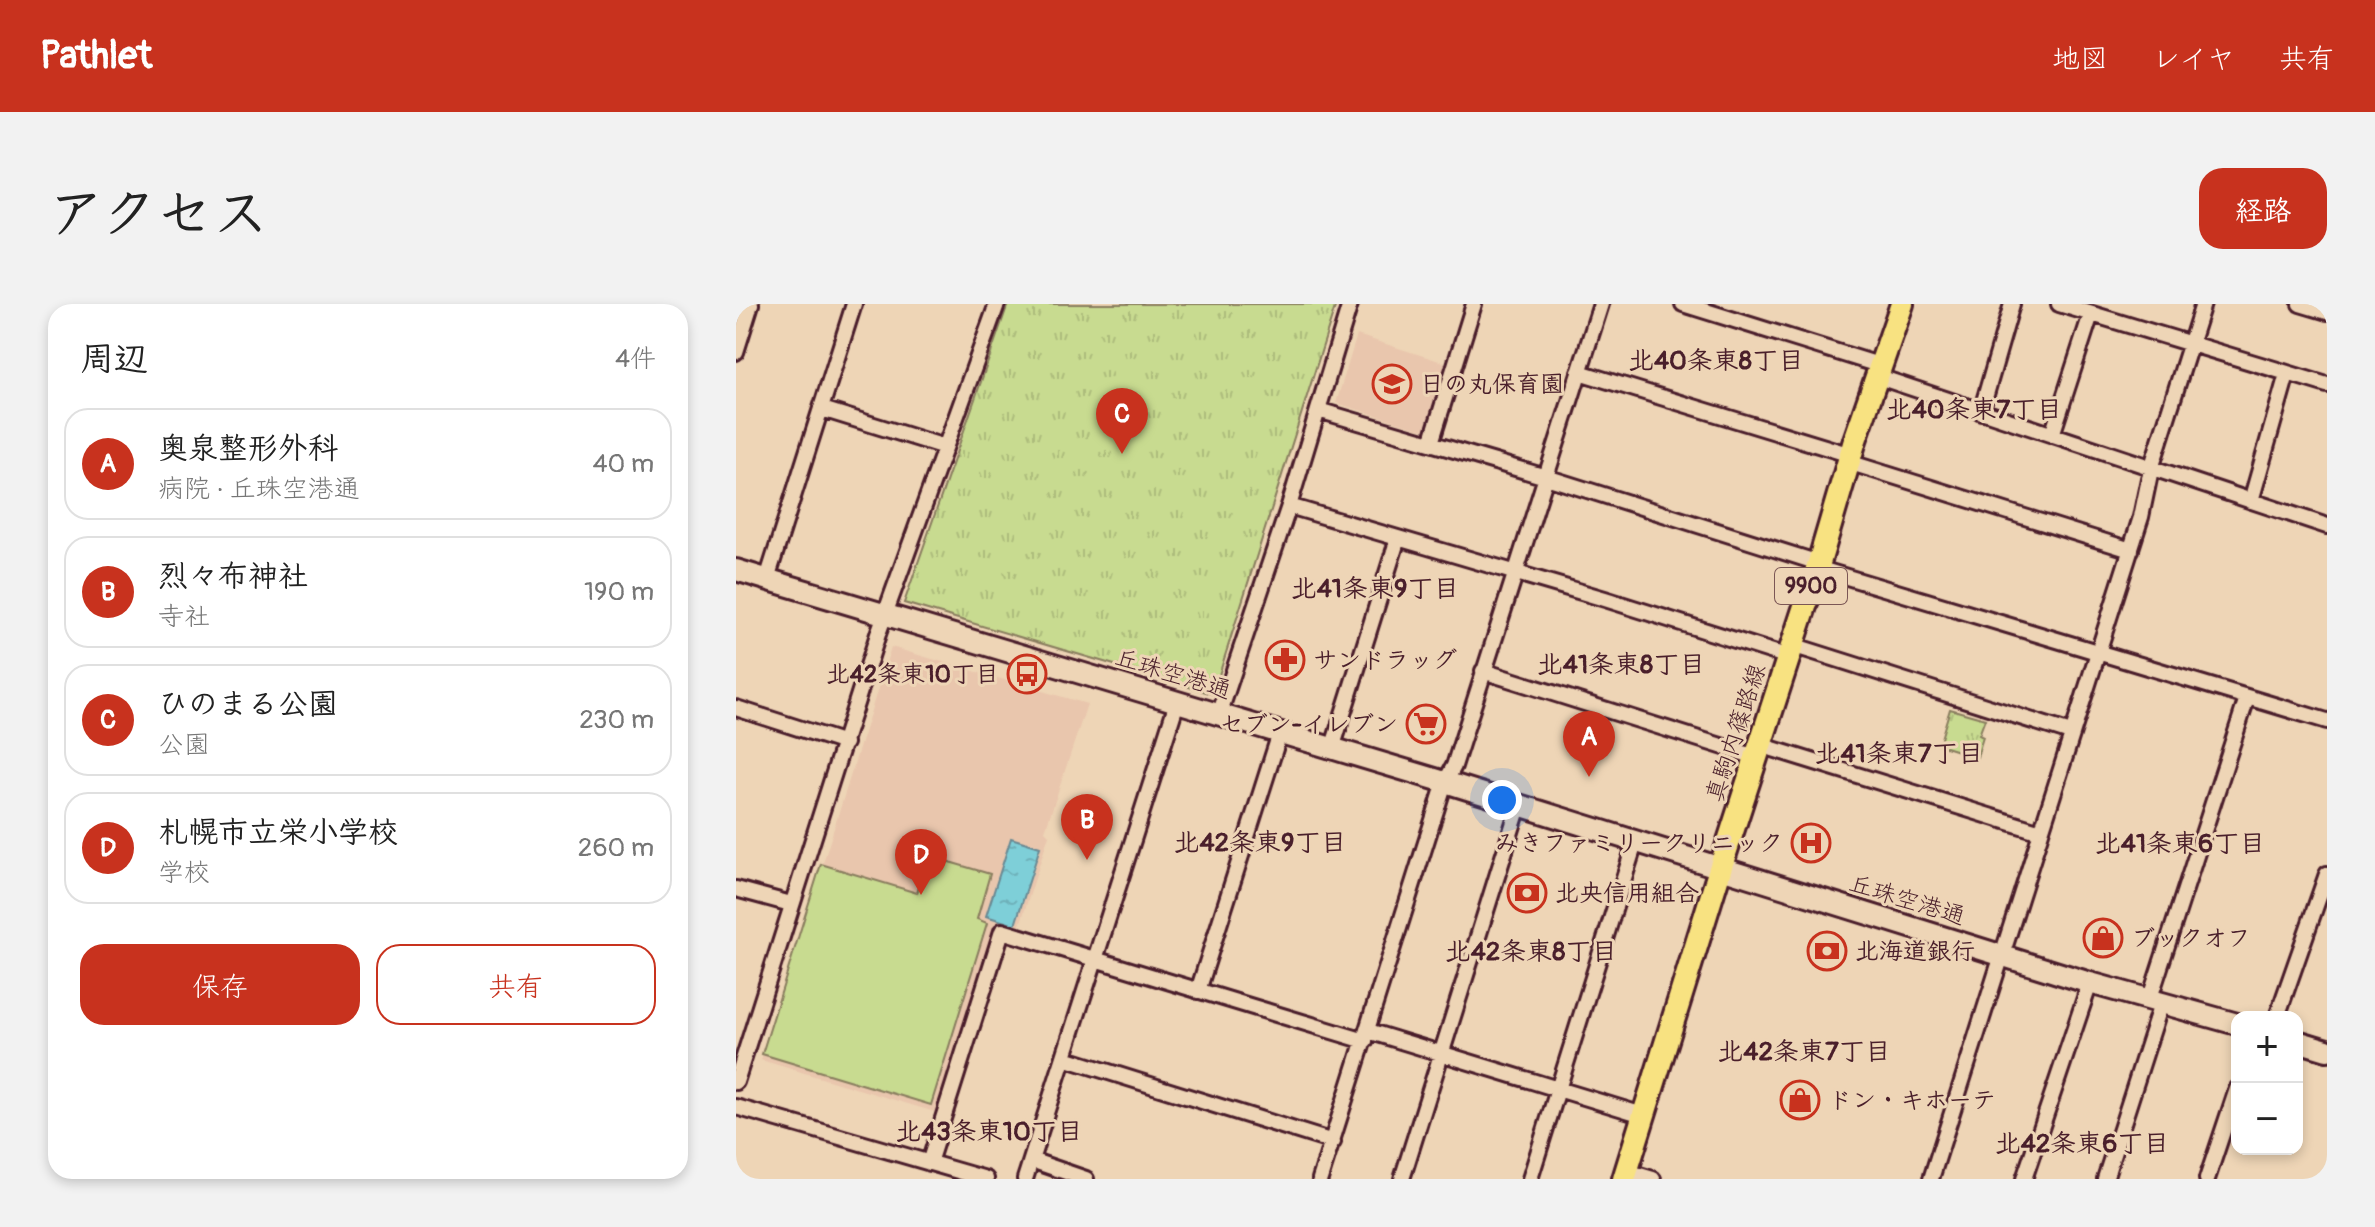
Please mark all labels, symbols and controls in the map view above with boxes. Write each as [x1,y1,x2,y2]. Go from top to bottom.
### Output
text: Pathlet [40,32,152,80]
text: 地図 [2052,42,2108,77]
text: レイヤ [2152,42,2235,77]
text: 共有 [2279,42,2335,77]
button: 経路 [2199,168,2327,249]
text: アクセス [48,180,269,249]
text: 周辺 [80,338,148,381]
text: 4件 [615,343,656,375]
district label: 北40条東8丁目 [1628,345,1804,377]
school or university icon: 日の丸保育園 [1371,363,1413,405]
place label: 日の丸保育園 [1420,370,1564,399]
pin: C [1096,388,1148,454]
district label: 北40条東7丁目 [1886,394,2062,426]
text: 奥泉整形外科 [158,430,338,467]
text: A [100,448,116,480]
text: 40 m [592,448,654,480]
text: 病院 · 丘珠空港通 [158,473,360,505]
text: 烈々布神社 [158,558,308,595]
road number: 9900 [1775,568,1847,604]
district label: 北41条東9丁目 [1291,573,1459,605]
text: B [101,576,115,608]
text: 190 m [584,576,654,608]
text: 寺社 [158,601,210,633]
pharmacy icon: サンドラッグ [1264,639,1306,681]
street label: 丘珠空港通 [1111,643,1235,705]
place label: サンドラッグ [1313,646,1457,675]
district label: 北41条東8丁目 [1537,649,1705,681]
bus stop icon: 北42条東10丁目 [1006,653,1048,695]
place label: 北42条東10丁目 [826,660,999,689]
street label: 真駒内篠路線 [1700,660,1772,806]
text: ひのまる公園 [158,686,338,723]
supermarket icon: セブン-イレブン [1405,703,1447,745]
text: C [100,704,116,736]
text: 230 m [579,704,654,736]
place label: セブン-イレブン [1220,710,1398,739]
pin: A [1563,711,1615,777]
text: 公園 [158,729,210,761]
district label: 北41条東7丁目 [1814,738,1984,770]
your location [1482,780,1522,820]
pin: B [1061,794,1113,860]
text: 札幌市立栄小学校 [158,814,398,851]
hospital icon: みきファミリークリニック [1790,822,1832,864]
district label: 北42条東9丁目 [1173,827,1347,859]
district label: 北41条東6丁目 [2095,828,2265,860]
pin: D [895,829,947,895]
place label: みきファミリークリニック [1495,829,1783,858]
text: D [100,832,116,864]
text: 260 m [578,832,654,864]
text: 学校 [158,857,210,889]
street label: 丘珠空港通 [1845,869,1969,931]
bank icon: 北央信用組合 [1506,872,1548,914]
place label: 北央信用組合 [1555,879,1699,908]
shop icon: ブックオフ [2082,917,2124,959]
place label: ブックオフ [2131,924,2251,953]
bank icon: 北海道銀行 [1806,930,1848,972]
district label: 北42条東8丁目 [1445,936,1617,968]
place label: 北海道銀行 [1855,937,1975,966]
button: 保存 [80,944,360,1025]
button: 共有 [376,944,656,1025]
map controls [2231,1011,2303,1155]
button: + [2231,1011,2303,1083]
district label: 北42条東7丁目 [1717,1036,1891,1068]
shop icon: ドン・キホーテ [1779,1079,1821,1121]
button: − [2231,1083,2303,1155]
place label: ドン・キホーテ [1828,1086,1996,1115]
district label: 北43条東10丁目 [895,1116,1083,1148]
district label: 北42条東6丁目 [1995,1128,2169,1160]

